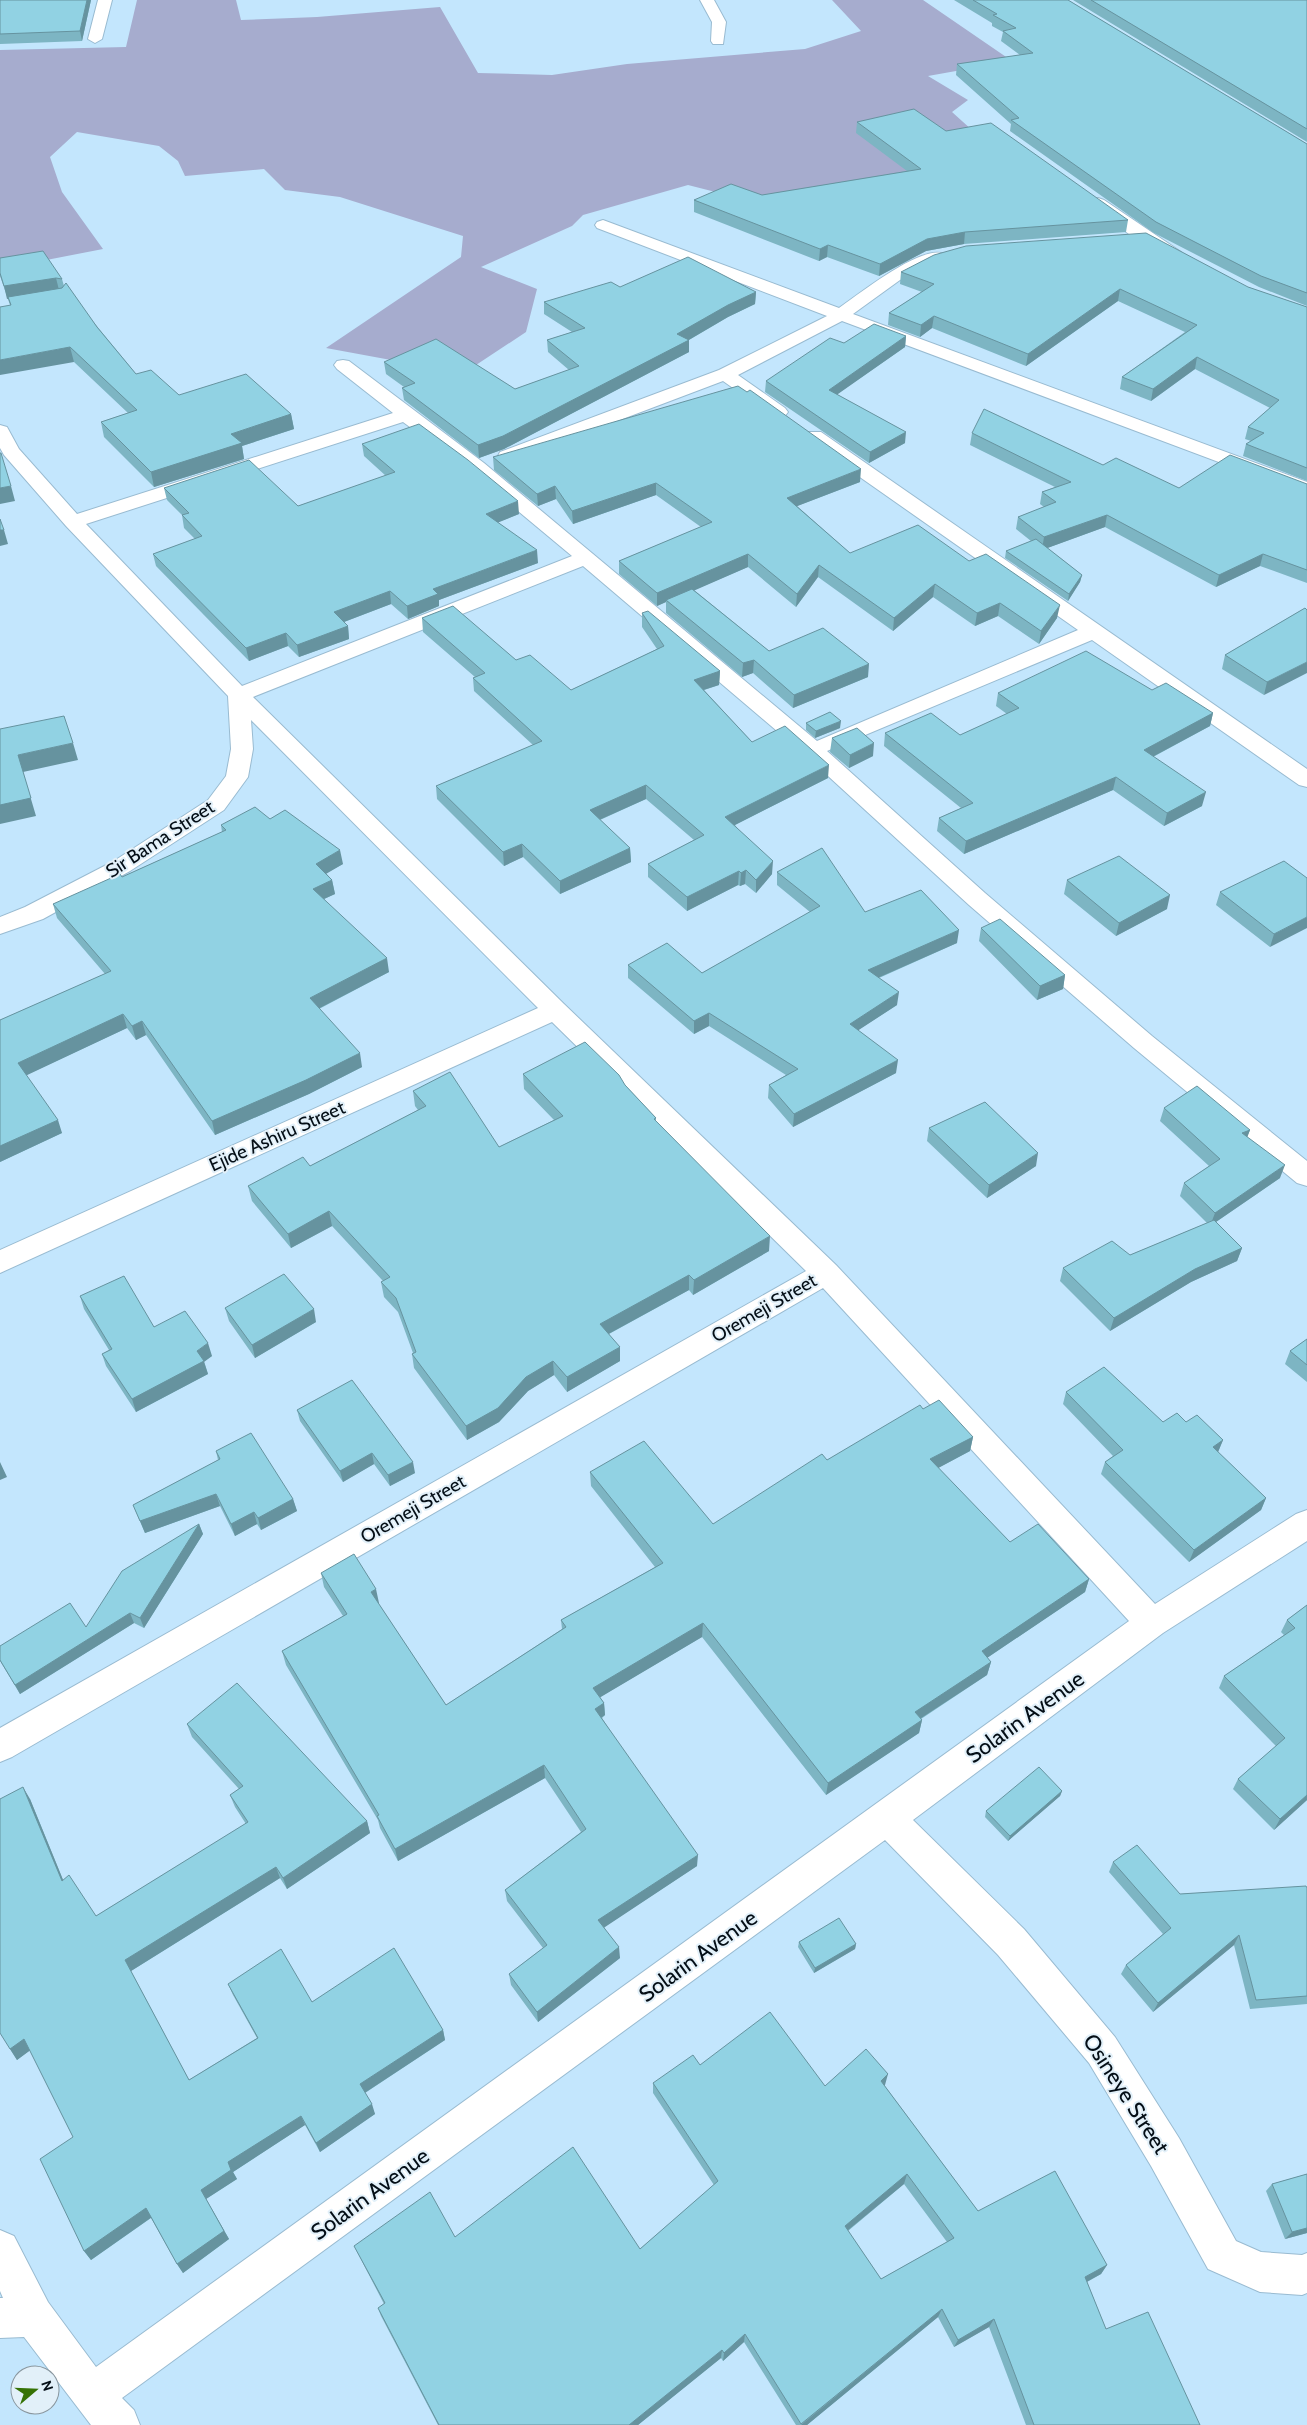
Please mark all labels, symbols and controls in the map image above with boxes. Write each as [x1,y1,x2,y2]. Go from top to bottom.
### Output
street label: Sir Bama Street [101,795,219,883]
street label: Ejide Ashiru Street [205,1095,349,1176]
street label: Oremeji Street [707,1268,821,1347]
street label: Oremeji Street [356,1469,470,1548]
street label: Solarin Avenue [961,1665,1089,1769]
street label: Solarin Avenue [634,1904,762,2008]
street label: Osineye Street [1077,2029,1175,2160]
street label: Solarin Avenue [306,2142,434,2246]
north arrow [10,2365,60,2415]
text: N [37,2378,57,2393]

